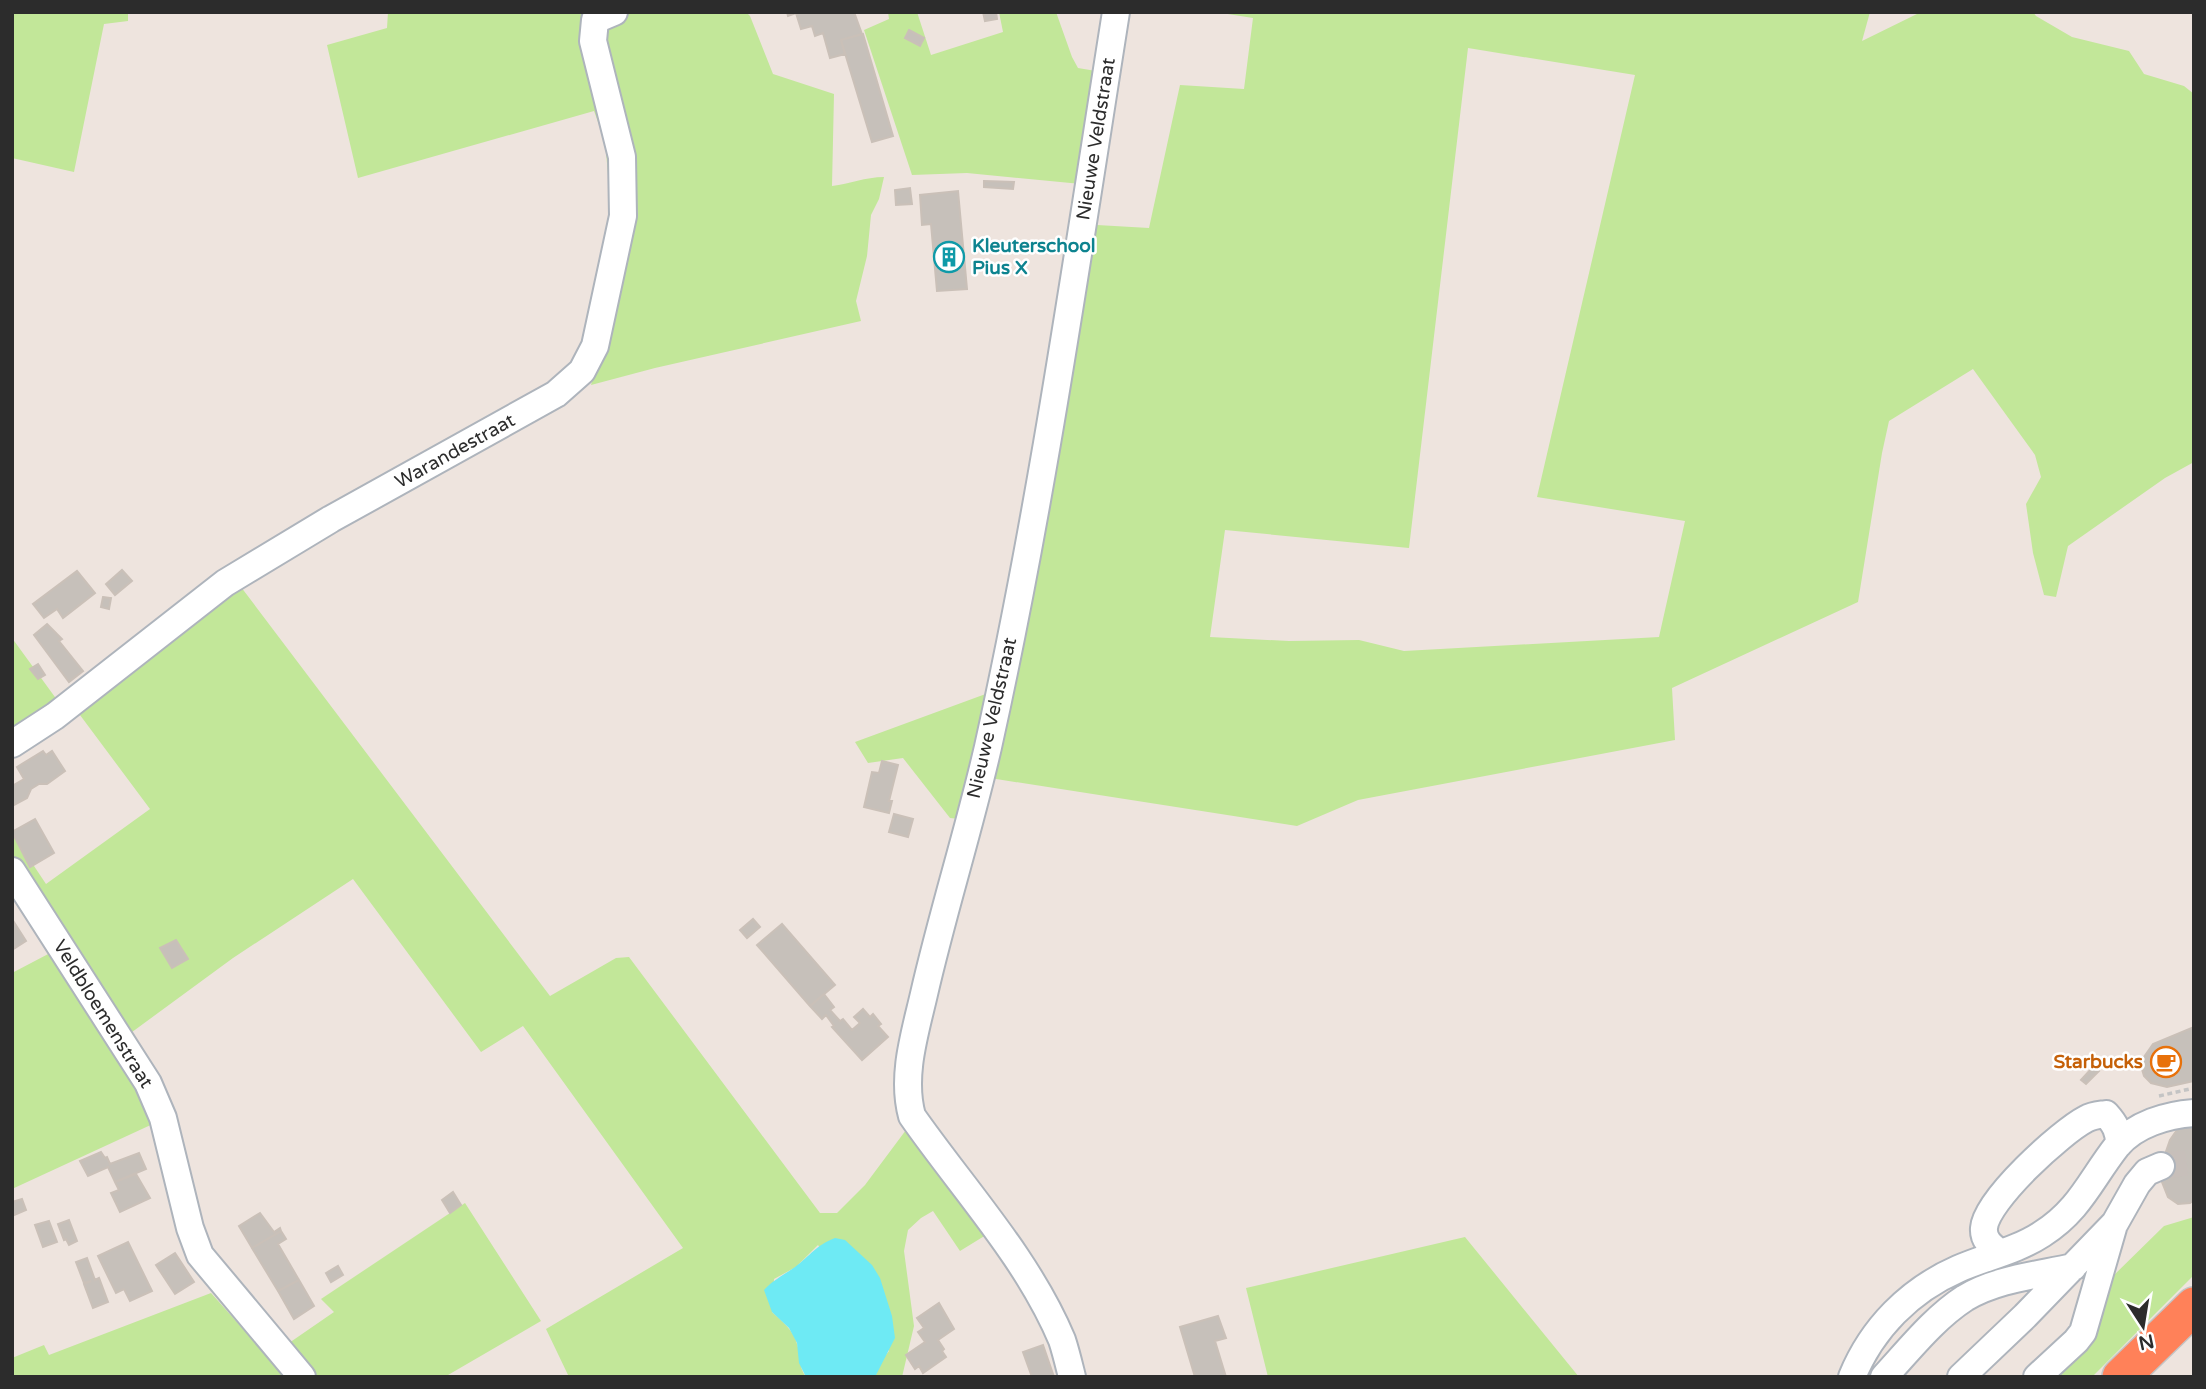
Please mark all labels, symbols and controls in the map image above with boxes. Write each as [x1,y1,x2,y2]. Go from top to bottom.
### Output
street label: Nieuwe Veldstraat [1072,56,1120,222]
place label: Kleuterschool Pius X [972,235,1096,279]
building icon: Kleuterschool Pius X [932,240,966,274]
street label: Warandestraat [391,409,519,493]
street label: Nieuwe Veldstraat [963,635,1021,801]
street label: Veldbloemenstraat [49,936,157,1092]
cafe icon: Starbucks [2149,1045,2183,1079]
place label: Starbucks [2053,1051,2143,1073]
north arrow [2108,1291,2178,1361]
text: N [2137,1329,2156,1354]

